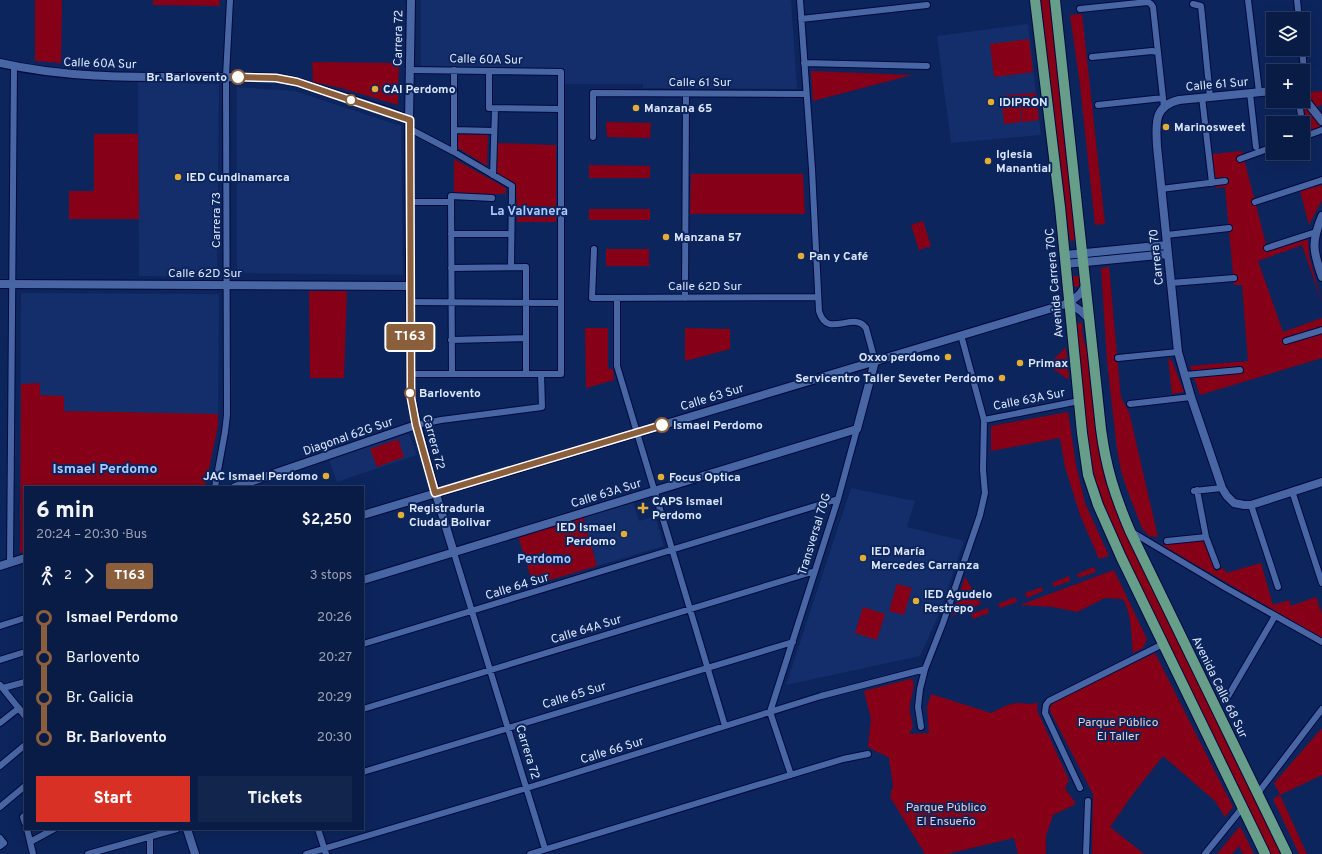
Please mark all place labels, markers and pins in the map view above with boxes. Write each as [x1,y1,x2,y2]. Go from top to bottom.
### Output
marker: Br. Barlovento [230,69,246,85]
place label: Br. Barlovento [146,70,227,86]
place label: CAI Perdomo [383,82,456,98]
marker: CAI Perdomo [370,84,380,94]
unlabelled marker [345,94,357,106]
place label: IDIPRON [999,95,1048,111]
marker: IDIPRON [986,97,996,107]
place label: Manzana 65 [644,101,712,117]
marker: Manzana 65 [631,103,641,113]
place label: Marinosweet [1174,120,1246,136]
marker: Marinosweet [1161,122,1171,132]
place label: Iglesia Manantial [996,147,1051,177]
marker: Iglesia Manantial [983,156,993,166]
place label: IED Cundinamarca [186,170,290,186]
marker: IED Cundinamarca [173,172,183,182]
place label: Manzana 57 [674,230,741,246]
marker: Manzana 57 [661,232,671,242]
place label: Pan y Café [809,249,869,265]
marker: Pan y Café [796,251,806,261]
place label: Oxxo perdomo [859,350,940,366]
marker: Oxxo perdomo [943,352,953,362]
place label: Primax [1028,356,1068,372]
marker: Primax [1015,358,1025,368]
place label: Servicentro Taller Seveter Perdomo [795,371,994,387]
marker: Servicentro Taller Seveter Perdomo [997,373,1007,383]
place label: Barlovento [419,386,481,402]
marker: Barlovento [404,387,416,399]
marker: Ismael Perdomo [654,417,670,433]
place label: Ismael Perdomo [673,418,763,434]
place label: JAC Ismael Perdomo [203,469,318,485]
place label: Focus Optica [669,470,741,486]
marker: JAC Ismael Perdomo [321,471,331,481]
marker: Focus Optica [656,472,666,482]
place label: CAPS Ismael Perdomo [652,494,723,524]
place label: Registraduria Ciudad Bolivar [409,501,491,531]
marker: CAPS Ismael Perdomo [637,502,649,514]
marker: Registraduria Ciudad Bolivar [396,510,406,520]
place label: IED Ismael Perdomo [557,520,616,550]
marker: IED Ismael Perdomo [619,529,629,539]
place label: IED María Mercedes Carranza [871,544,979,574]
marker: IED María Mercedes Carranza [858,553,868,563]
place label: IED Agudelo Restrepo [924,587,993,617]
marker: IED Agudelo Restrepo [911,596,921,606]

